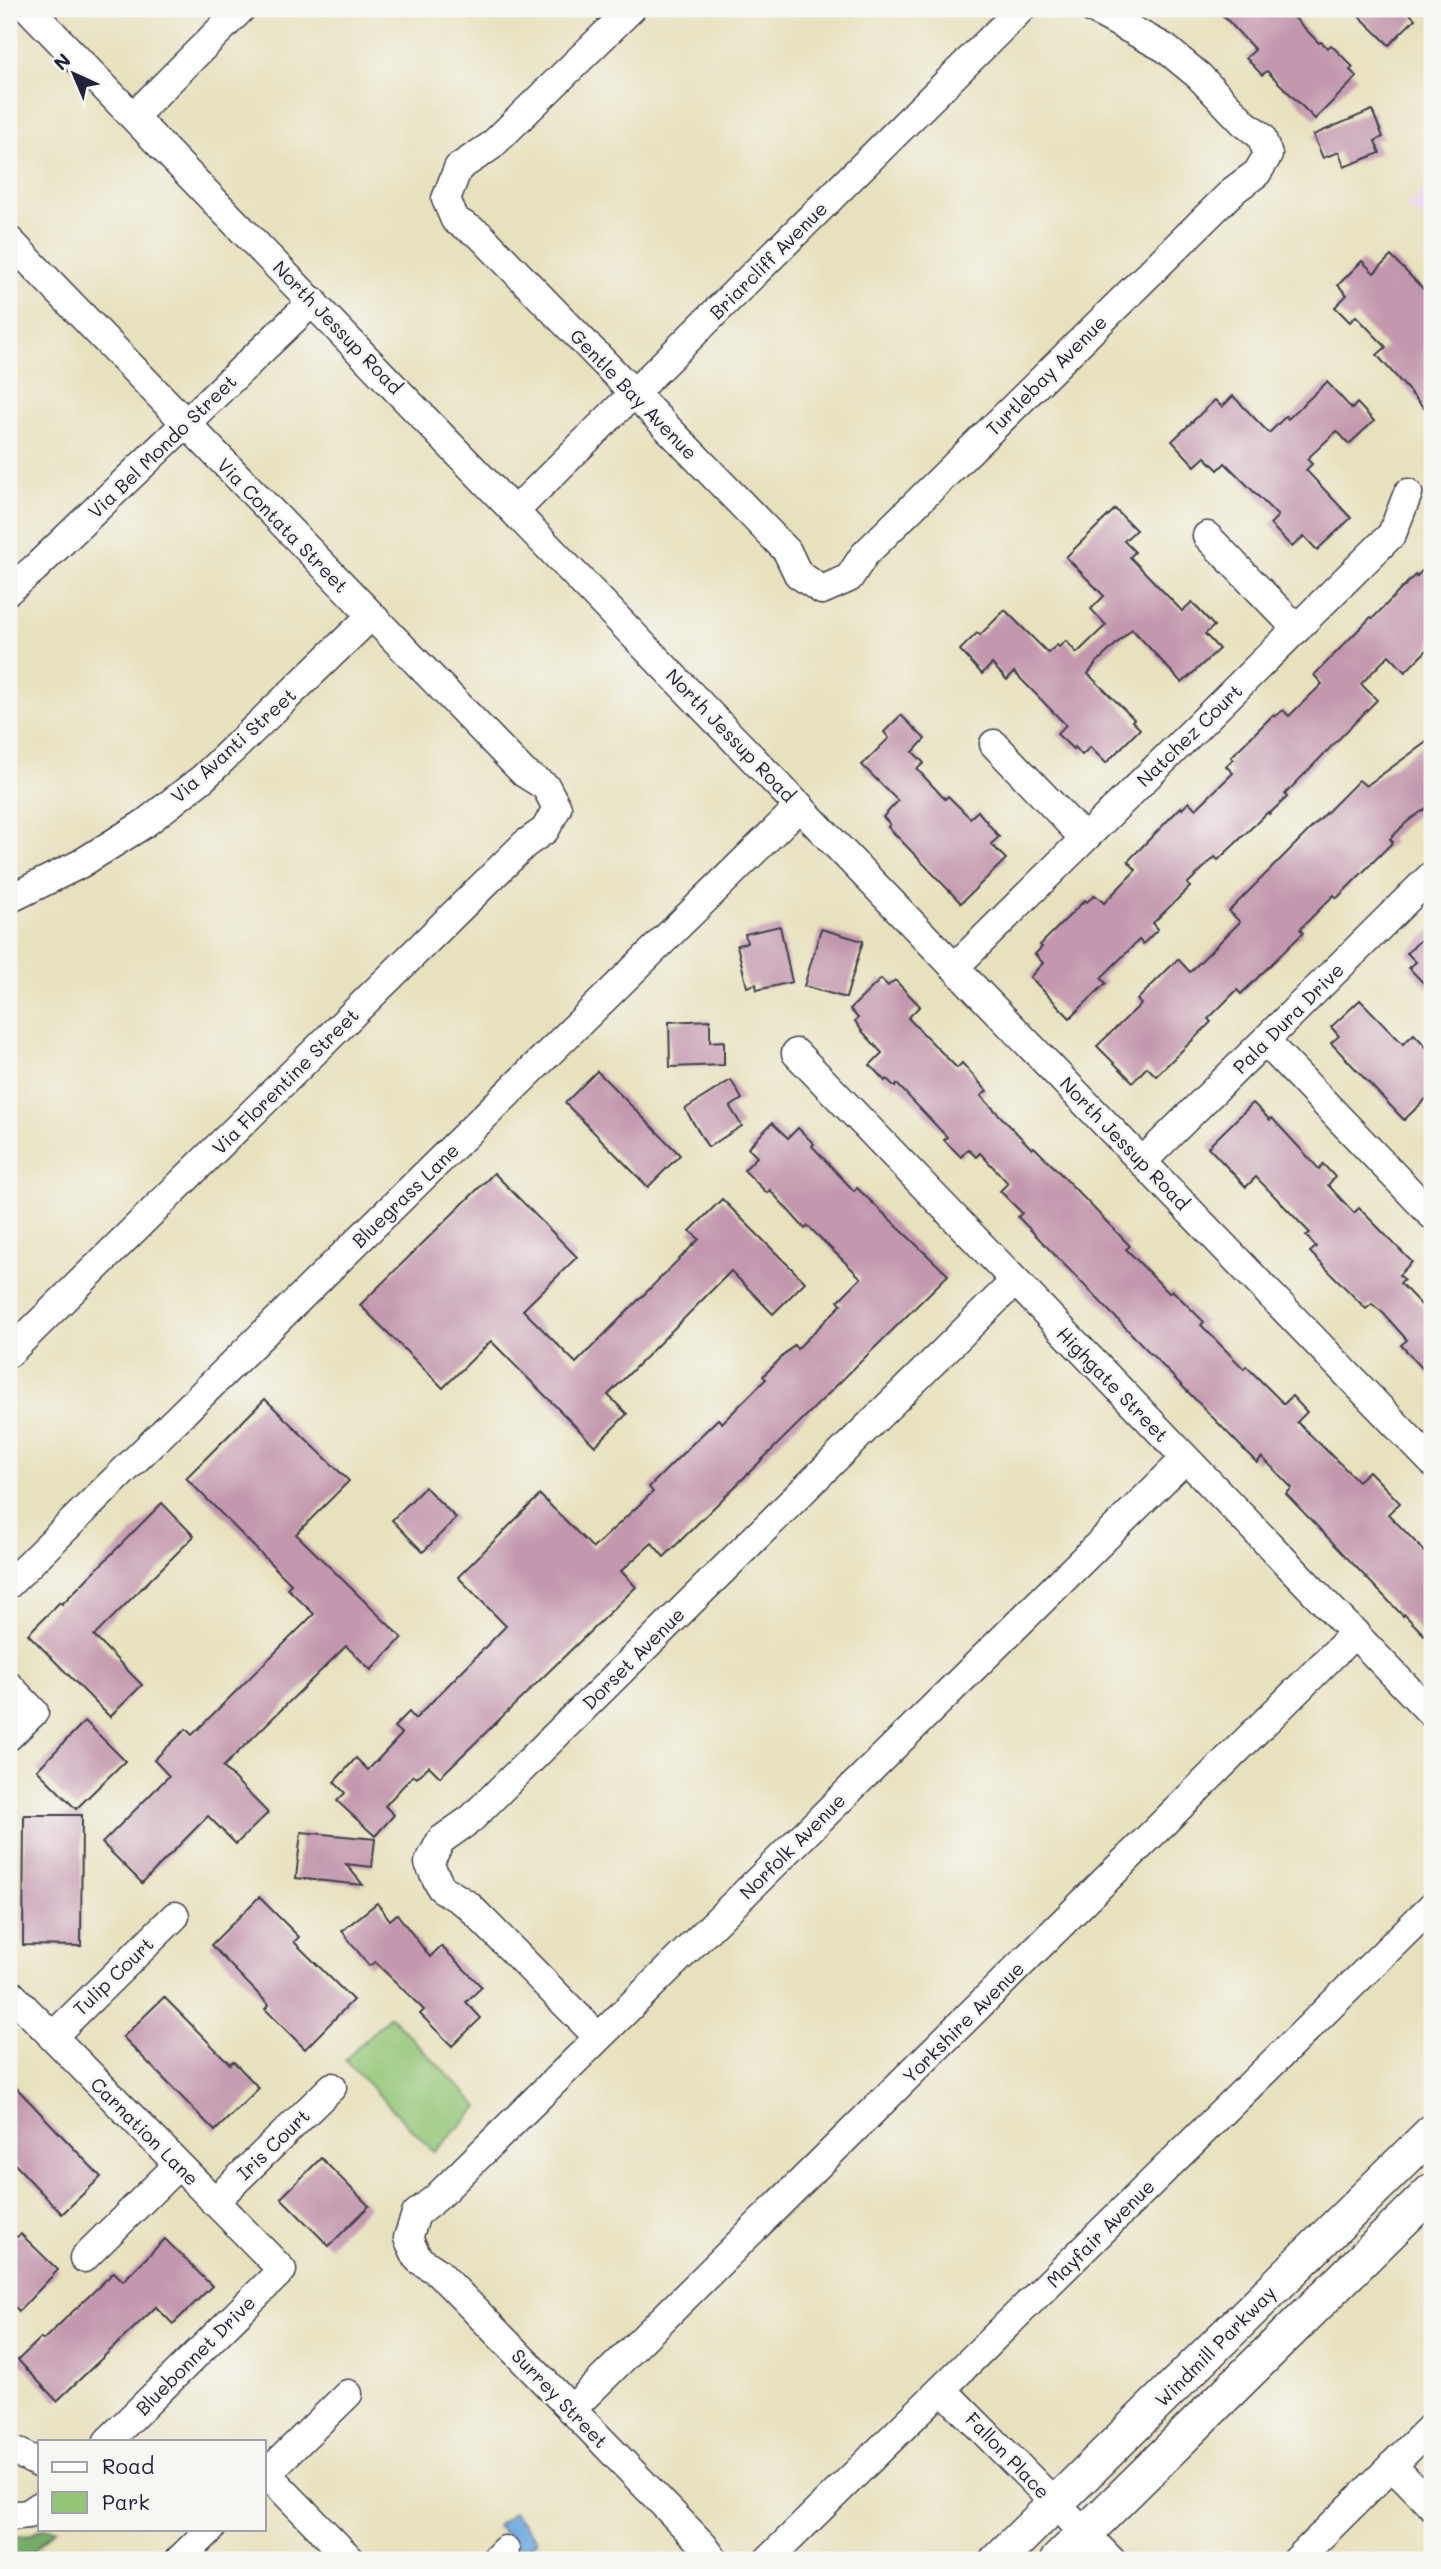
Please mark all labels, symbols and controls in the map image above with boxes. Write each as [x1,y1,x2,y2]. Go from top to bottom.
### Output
north arrow [38,38,108,108]
text: N [48,47,76,75]
street label: Briarcliff Avenue [704,196,832,324]
street label: North Jessup Road [268,255,408,399]
street label: Turtlebay Avenue [980,309,1112,441]
street label: Gentle Bay Avenue [565,323,703,465]
street label: Via Bel Mondo Street [82,369,242,523]
street label: Via Contata Street [212,452,354,598]
street label: North Jessup Road [661,663,801,807]
street label: Natchez Court [1131,678,1247,792]
street label: Via Avanti Street [165,682,301,808]
street label: Pala Dura Drive [1227,957,1349,1079]
street label: Via Florentine Street [206,1002,364,1160]
street label: North Jessup Road [1055,1071,1195,1215]
street label: Bluegrass Lane [346,1137,464,1253]
street label: Highgate Street [1052,1321,1174,1447]
street label: Dorset Avenue [576,1601,690,1715]
street label: Norfolk Avenue [734,1788,850,1904]
street label: Tulip Court [67,1931,159,2021]
street label: Yorkshire Avenue [897,1956,1029,2088]
street label: Carnation Lane [85,2071,205,2191]
street label: Iris Court [231,2103,315,2185]
street label: Mayfair Avenue [1040,2173,1160,2293]
street label: Windmill Parkway [1149,2280,1281,2412]
street label: Bluebonnet Drive [130,2290,260,2420]
street label: Surrey Street [506,2343,614,2453]
street label: Fallon Place [960,2406,1056,2504]
legend [38,2440,266,2530]
text: Road [102,2452,154,2479]
text: Park [102,2488,150,2515]

